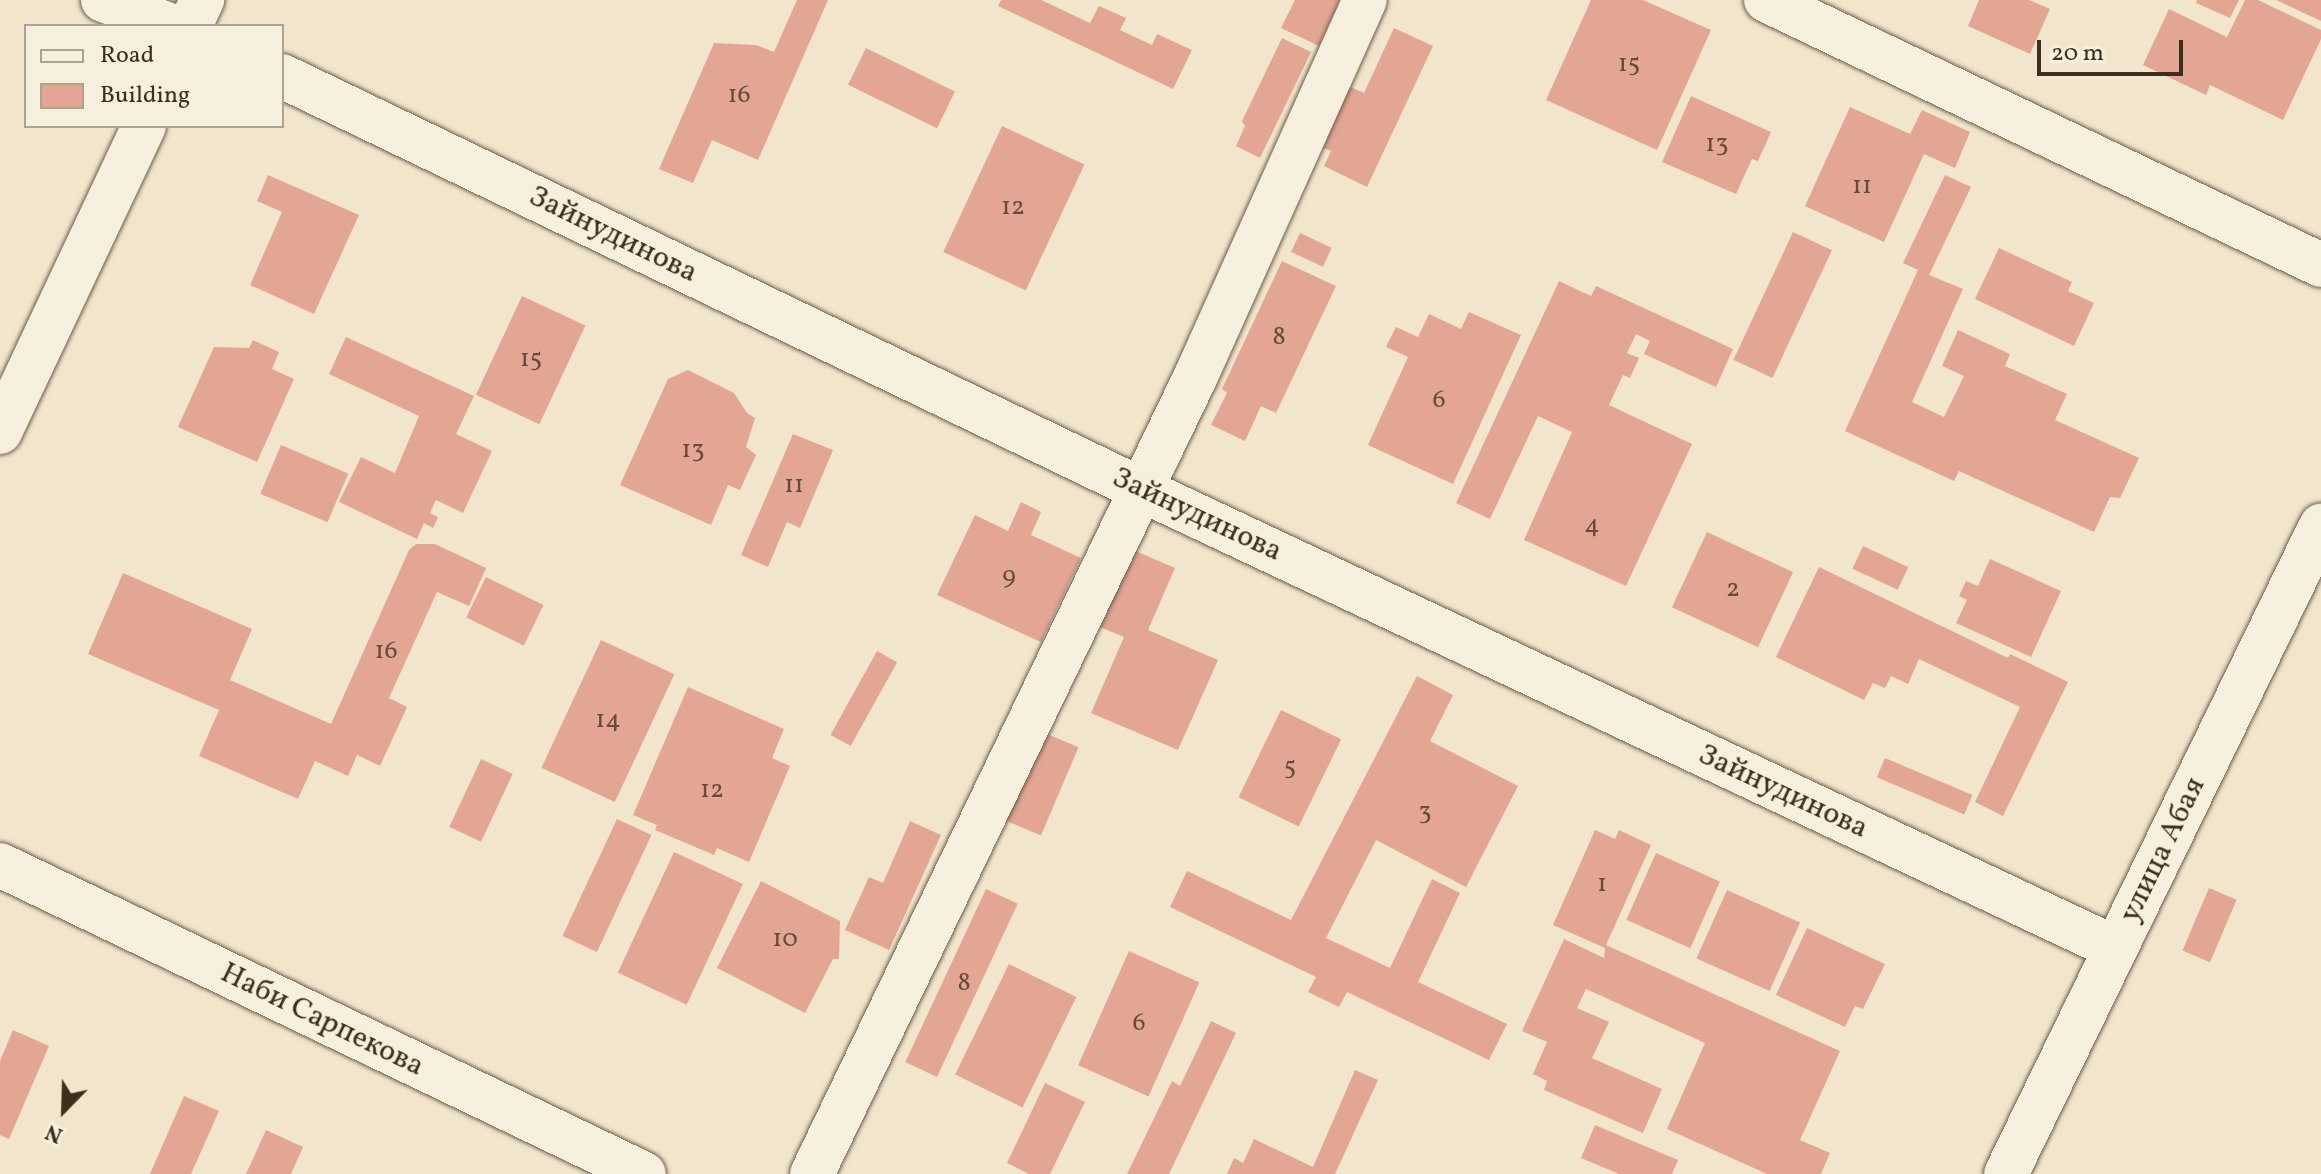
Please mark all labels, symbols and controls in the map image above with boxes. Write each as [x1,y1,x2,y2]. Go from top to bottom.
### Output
legend [24,24,284,128]
scale bar [2041,24,2187,74]
text: 20 m [2051,37,2104,71]
text: Road [100,39,154,73]
house number: 15 [1618,49,1640,81]
text: Building [100,79,190,113]
house number: 16 [727,80,751,112]
house number: 13 [1705,129,1729,161]
house number: 11 [1852,171,1872,203]
street label: Зайнудинова [523,179,703,291]
house number: 12 [1001,192,1025,224]
house number: 8 [1272,322,1286,354]
house number: 15 [520,344,542,376]
house number: 6 [1432,385,1446,417]
house number: 13 [681,435,705,467]
street label: Зайнудинова [1106,460,1288,570]
house number: 11 [784,470,804,502]
house number: 4 [1584,510,1600,542]
house number: 9 [1002,561,1016,593]
house number: 2 [1726,574,1740,606]
house number: 16 [374,636,398,668]
house number: 14 [595,705,621,737]
street label: Зайнудинова [1692,737,1874,847]
house number: 5 [1284,752,1296,784]
street label: улица Абая [2112,772,2214,928]
house number: 12 [700,775,724,807]
house number: 3 [1418,797,1432,829]
house number: 1 [1597,869,1607,901]
house number: 10 [772,924,798,956]
street label: Наби Сарпекова [214,955,430,1085]
house number: 8 [957,968,971,1000]
house number: 6 [1132,1008,1146,1040]
north arrow [24,1070,104,1150]
text: N [41,1115,68,1150]

